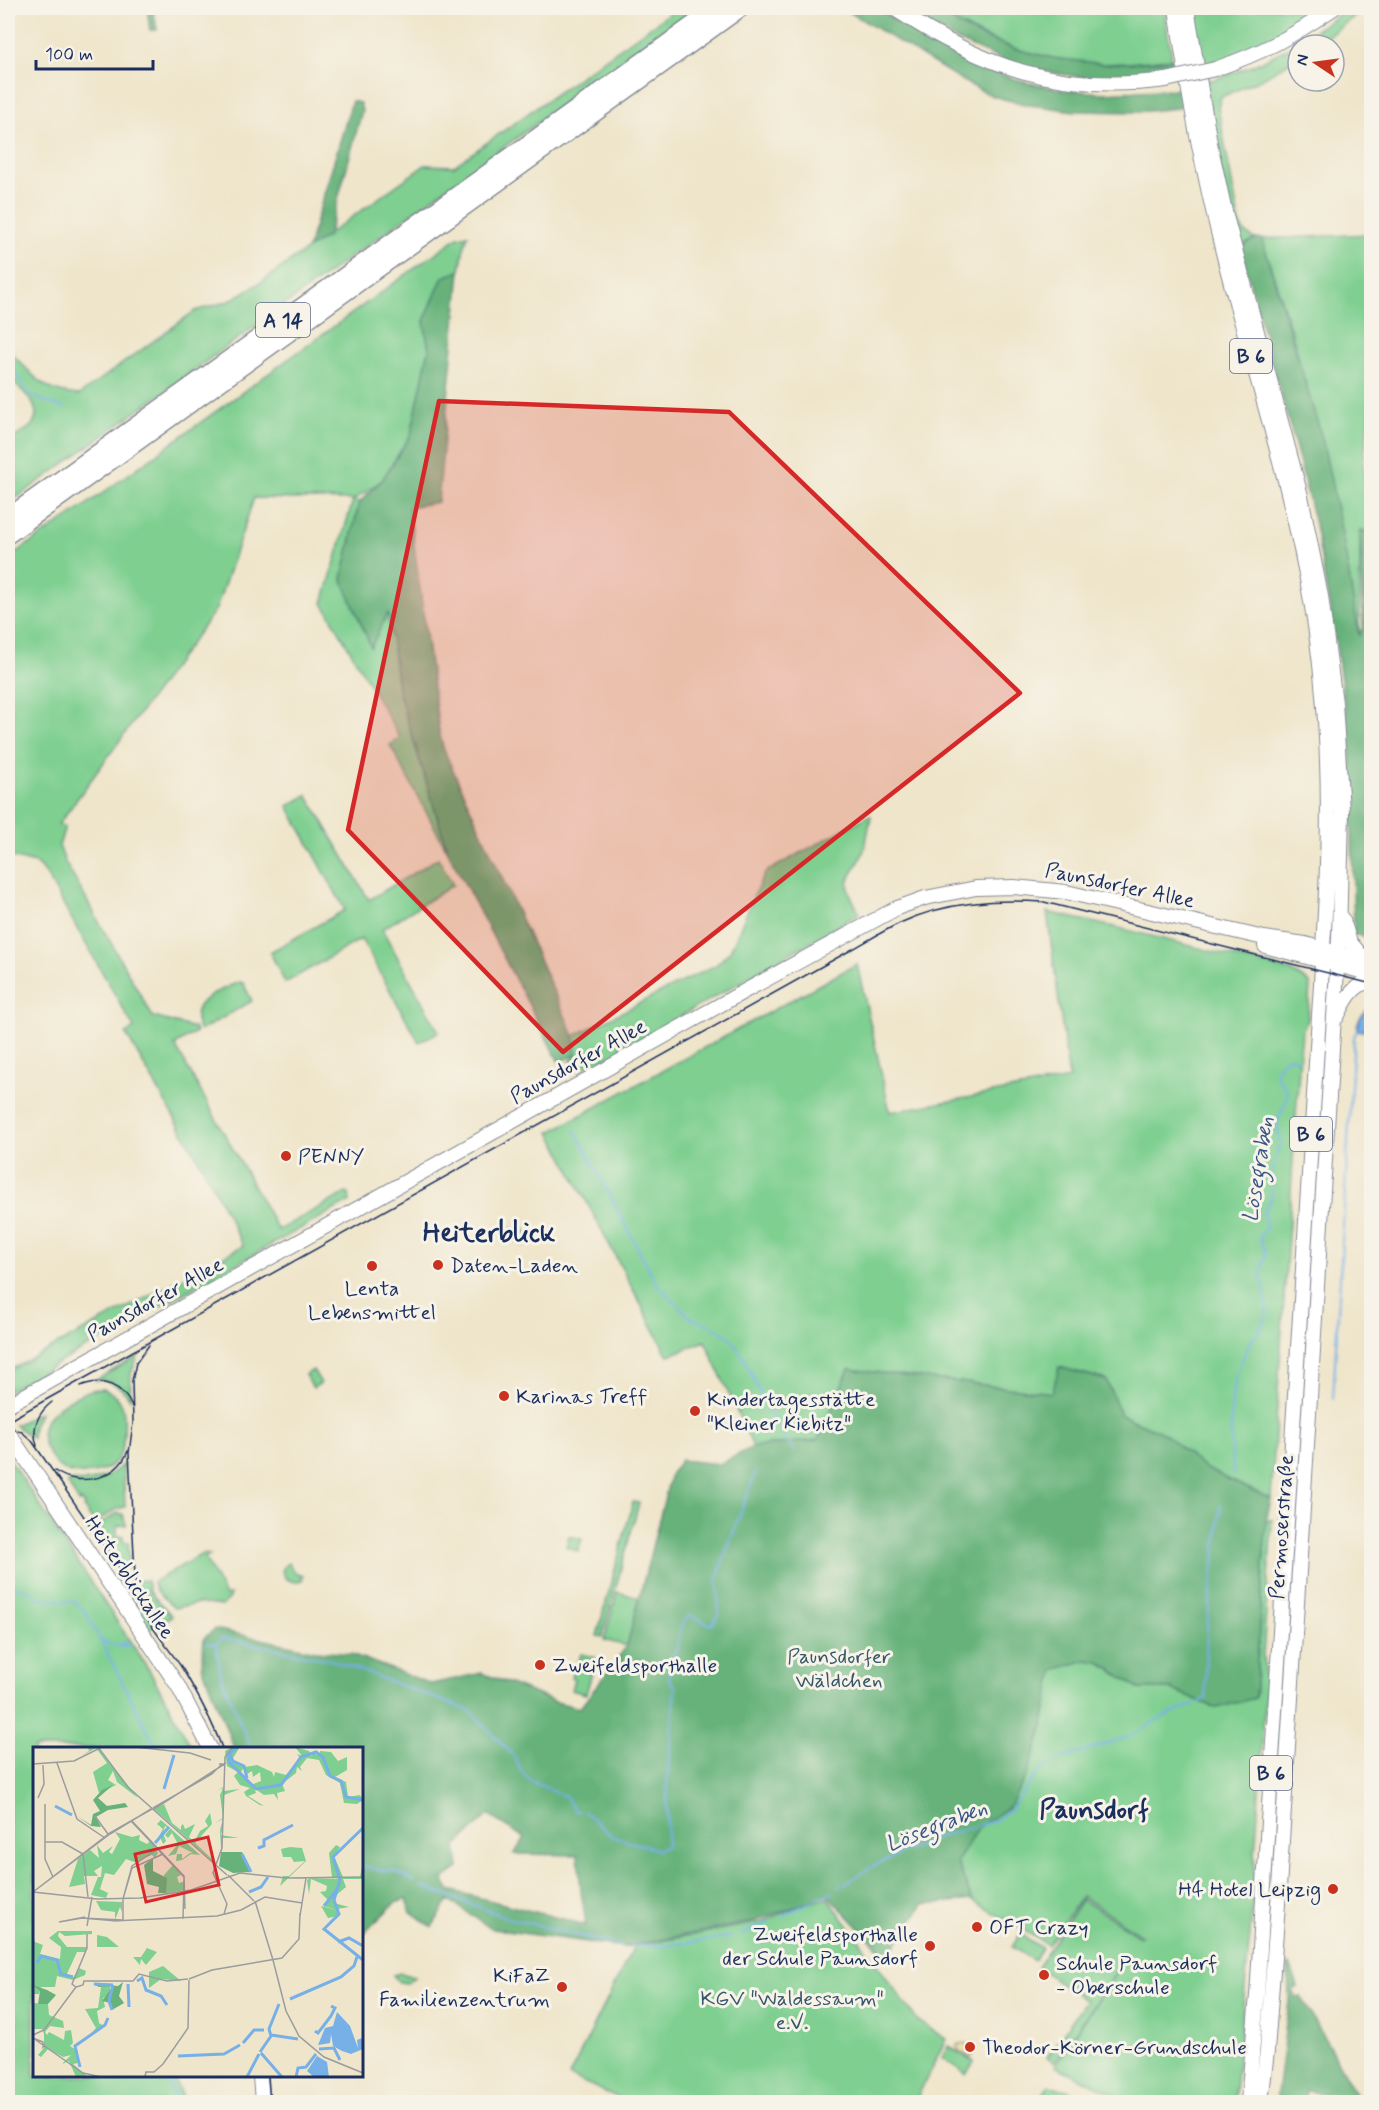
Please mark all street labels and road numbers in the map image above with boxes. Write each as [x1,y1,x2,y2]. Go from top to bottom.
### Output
road number: A 14 [256,303,310,337]
road number: B 6 [1230,339,1272,373]
street label: Paunsdorfer Allee [1043,856,1197,915]
street label: Paunsdorfer Allee [505,1013,652,1111]
road number: B 6 [1290,1117,1332,1151]
street label: Paunsdorfer Allee [82,1251,229,1349]
street label: Permoserstraße [1263,1454,1301,1600]
street label: Heiterblickallee [77,1510,181,1645]
road number: B 6 [1250,1756,1292,1790]

